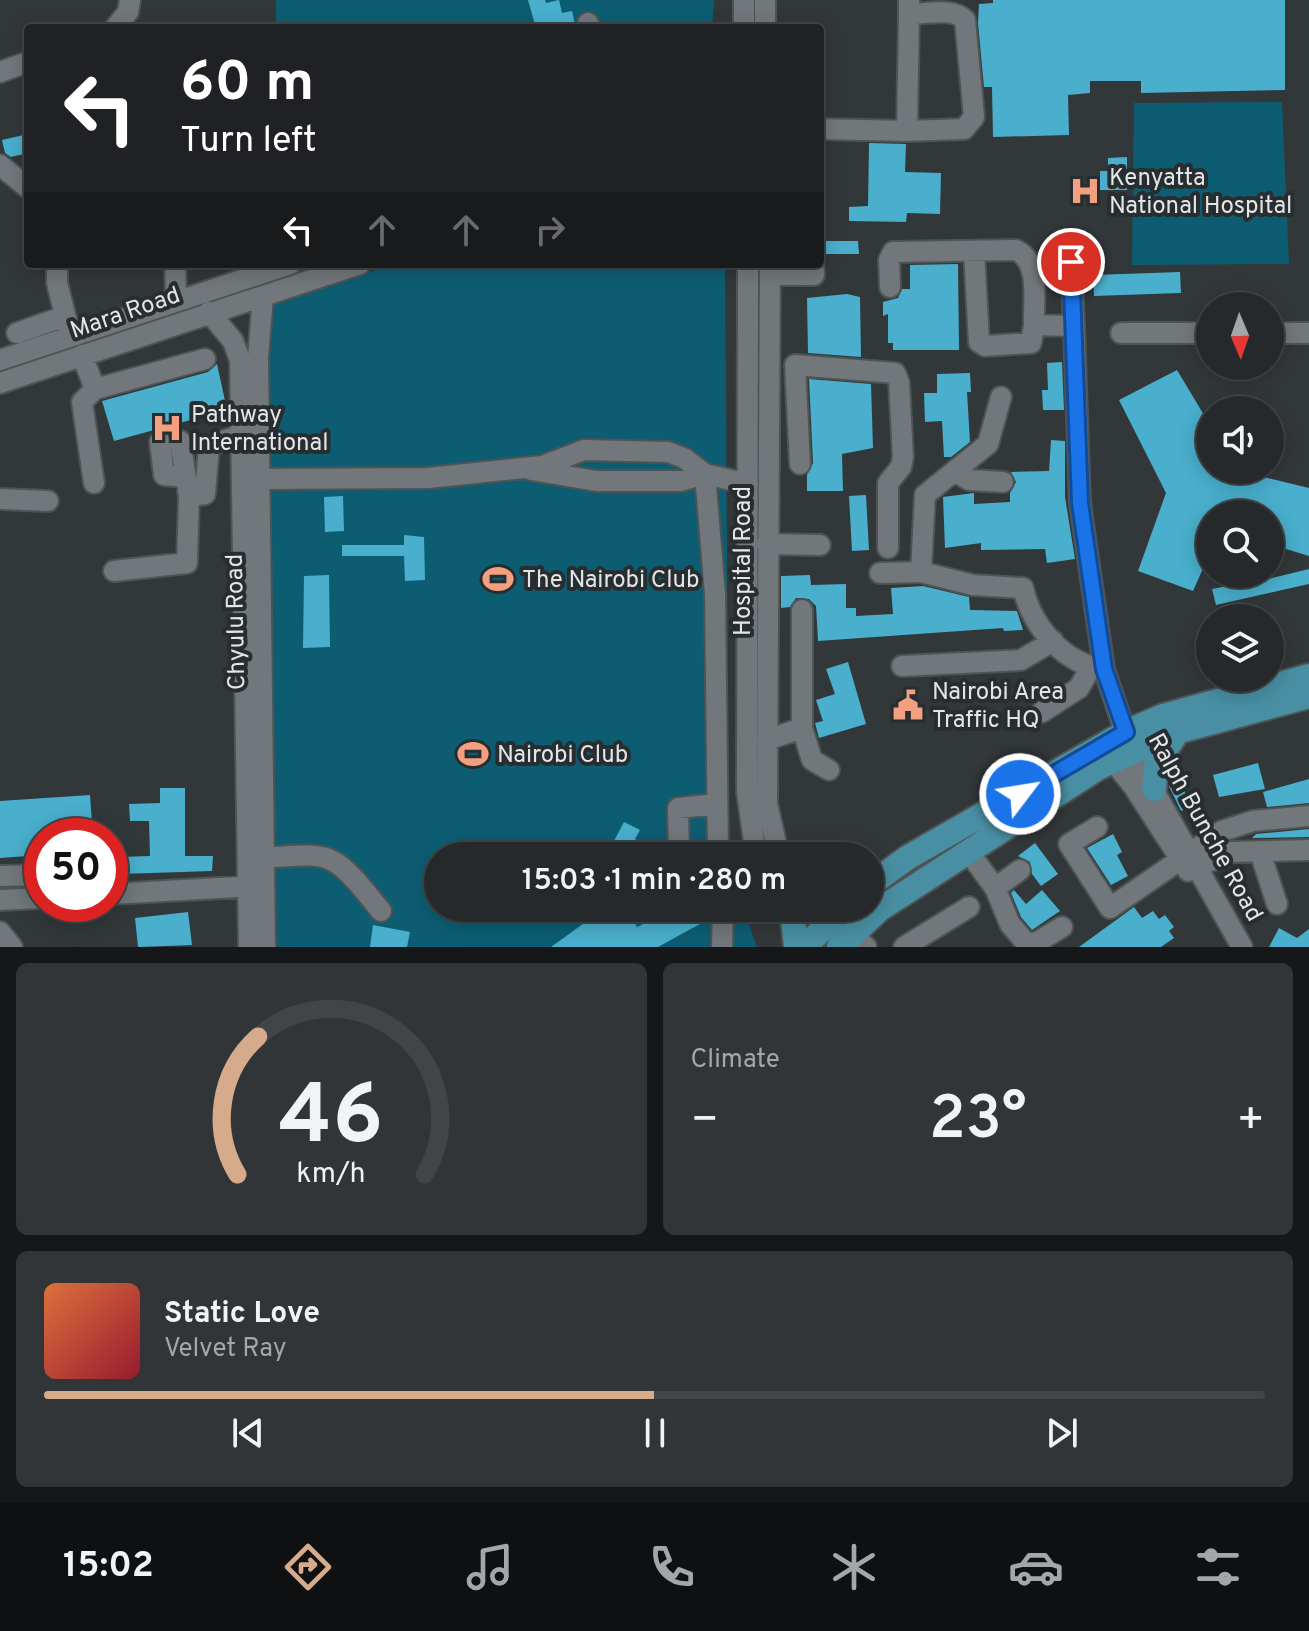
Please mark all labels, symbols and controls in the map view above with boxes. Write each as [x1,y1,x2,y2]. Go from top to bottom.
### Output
text: 60 m [180,50,314,120]
icon: left [48,56,152,160]
text: Turn left [180,119,317,165]
place label: Kenyatta National Hospital [1109,164,1292,222]
hospital icon: Kenyatta National Hospital [1068,174,1102,208]
icon: left [276,208,320,252]
icon: ahead [360,208,404,252]
icon: ahead [444,208,488,252]
icon: right [528,208,572,252]
pin [1037,228,1105,296]
icon: arrive [1049,240,1093,284]
street label: Mara Road [67,281,185,347]
north arrow [1196,292,1284,380]
map controls [1196,292,1284,692]
button: sound [1196,396,1284,484]
place label: Pathway International [191,401,329,459]
hospital icon: Pathway International [150,411,184,445]
street label: Hospital Road [729,486,759,636]
button: search [1196,500,1284,588]
street label: Chyulu Road [221,554,253,690]
sports icon: The Nairobi Club [481,562,515,596]
place label: The Nairobi Club [522,566,700,596]
button: layers [1196,604,1284,692]
place label: Nairobi Area Traffic HQ [932,678,1064,736]
public building icon: Nairobi Area Traffic HQ [891,688,925,722]
street label: Ralph Bunche Road [1140,729,1268,927]
sports icon: Nairobi Club [456,737,490,771]
place label: Nairobi Club [497,741,628,771]
position arrow [978,752,1062,836]
speed limit sign: 50 [24,818,128,922]
text: 15:03 · 1 min · 280 m [522,863,786,900]
text: Climate [691,1044,780,1077]
text: 46 [279,1068,384,1173]
text: 23° [929,1084,1027,1160]
text: − [691,1094,719,1150]
text: + [1237,1094,1265,1150]
text: km/h [297,1157,366,1193]
text: Static Love [164,1296,320,1333]
text: Velvet Ray [164,1333,287,1366]
icon: previous [226,1411,270,1455]
icon: pause [633,1411,677,1455]
icon: next [1040,1411,1084,1455]
icon: directions [280,1539,336,1595]
icon: music [462,1539,518,1595]
icon: phone [644,1539,700,1595]
icon: climate [826,1539,882,1595]
icon: car [1008,1539,1064,1595]
icon: filters [1190,1539,1246,1595]
text: 15:02 [63,1544,154,1590]

